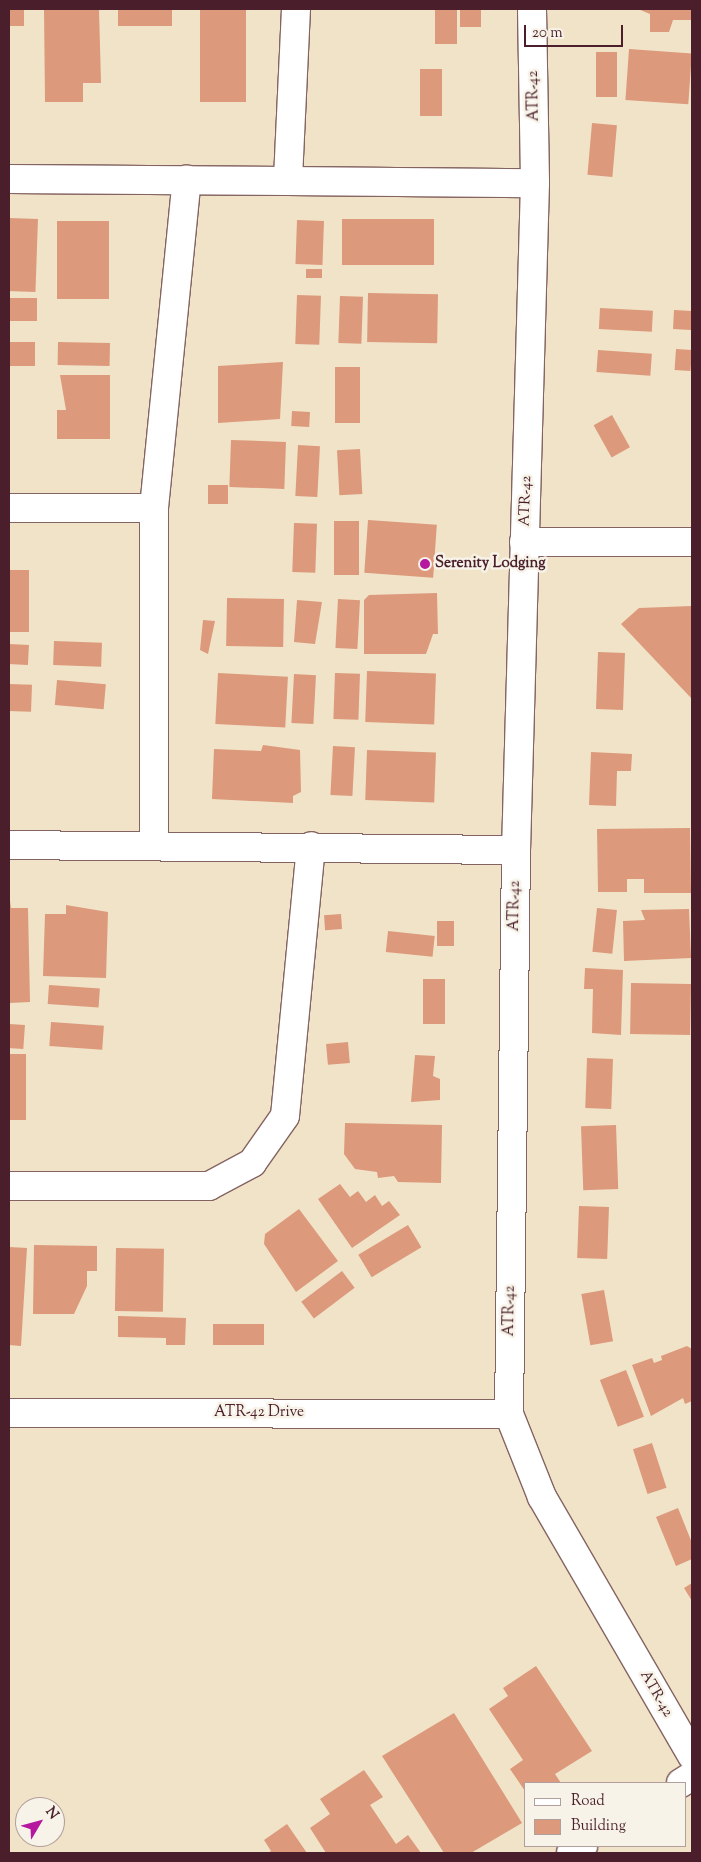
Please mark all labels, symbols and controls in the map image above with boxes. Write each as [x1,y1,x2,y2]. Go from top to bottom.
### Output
scale bar [526,15,625,47]
text: 20 m [532,23,563,44]
street label: ATR-42 [525,71,543,121]
street label: ATR-42 [516,475,536,527]
place label: Serenity Lodging [435,555,546,573]
marker: Serenity Lodging [419,558,431,570]
street label: ATR-42 [506,881,524,931]
street label: ATR-42 [501,1286,519,1336]
street label: ATR-42 Drive [214,1404,304,1422]
street label: ATR-42 [636,1668,676,1720]
legend [524,1782,686,1847]
text: Road [571,1791,605,1812]
north arrow [15,1797,65,1847]
text: N [40,1803,63,1824]
text: Building [571,1816,626,1837]

